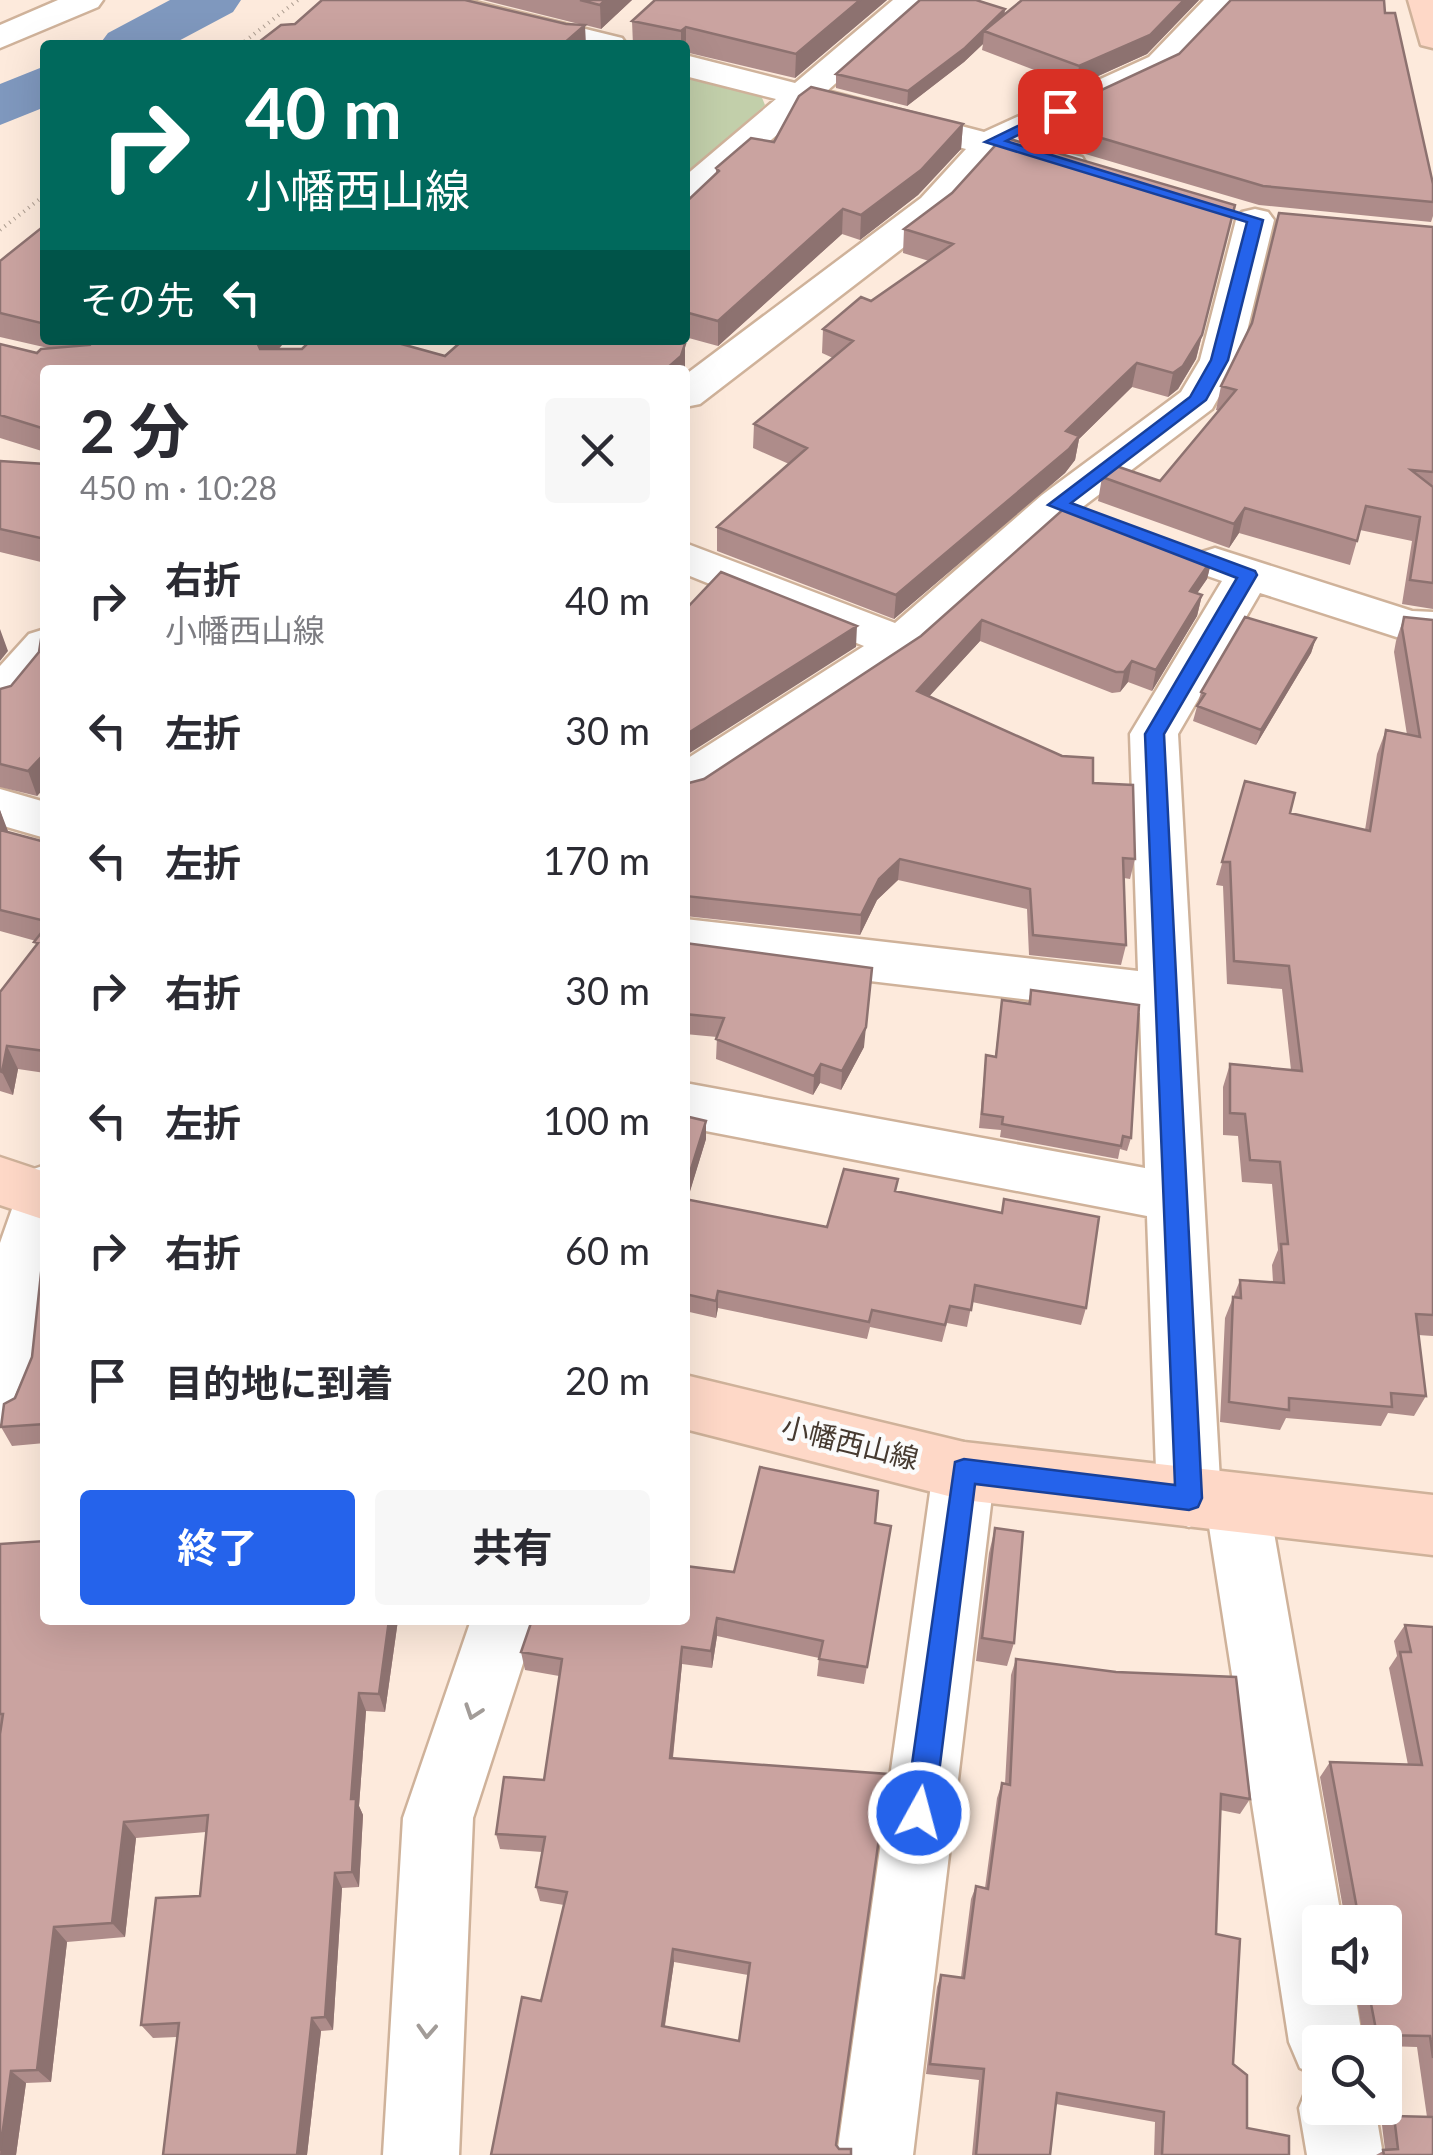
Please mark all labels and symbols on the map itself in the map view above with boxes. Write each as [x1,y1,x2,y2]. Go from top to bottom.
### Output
pin [1018,69,1103,154]
street label: 小幡西山線 [778,1409,922,1475]
one-way arrow [465,1703,485,1720]
position arrow [867,1761,971,1865]
one-way arrow [417,2024,438,2040]

